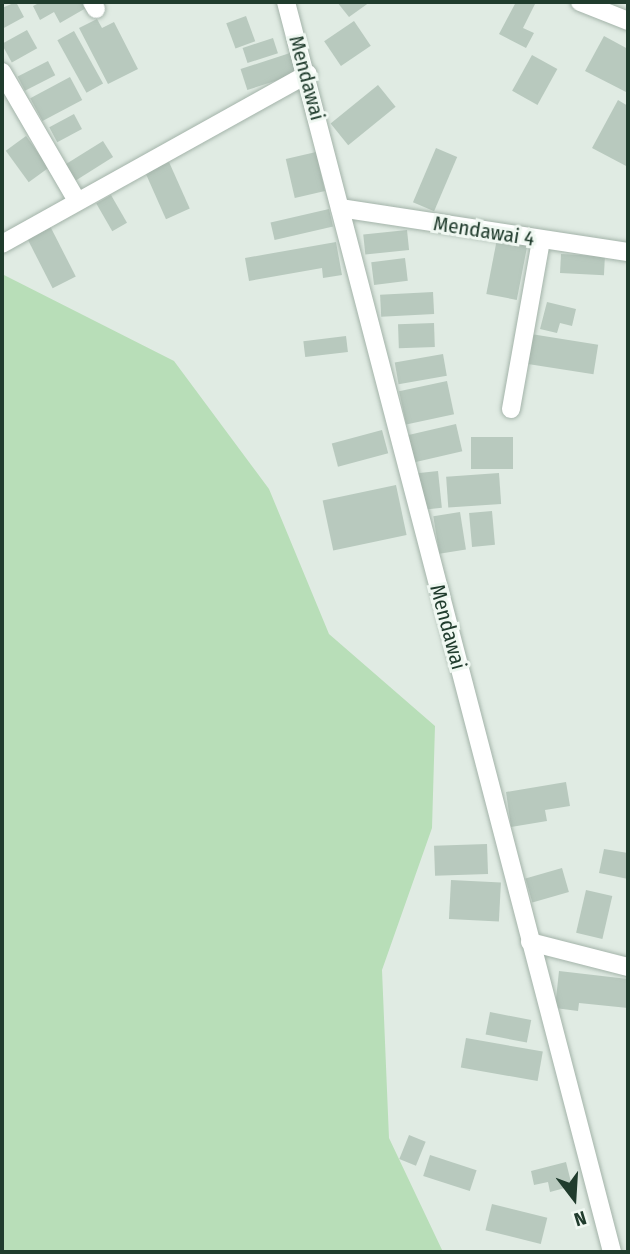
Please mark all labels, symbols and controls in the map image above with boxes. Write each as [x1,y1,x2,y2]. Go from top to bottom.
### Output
street label: Mendawai [284,33,330,123]
street label: Mendawai 4 [432,211,536,251]
street label: Mendawai [425,582,471,672]
north arrow [539,1163,609,1233]
text: N [571,1206,589,1231]

